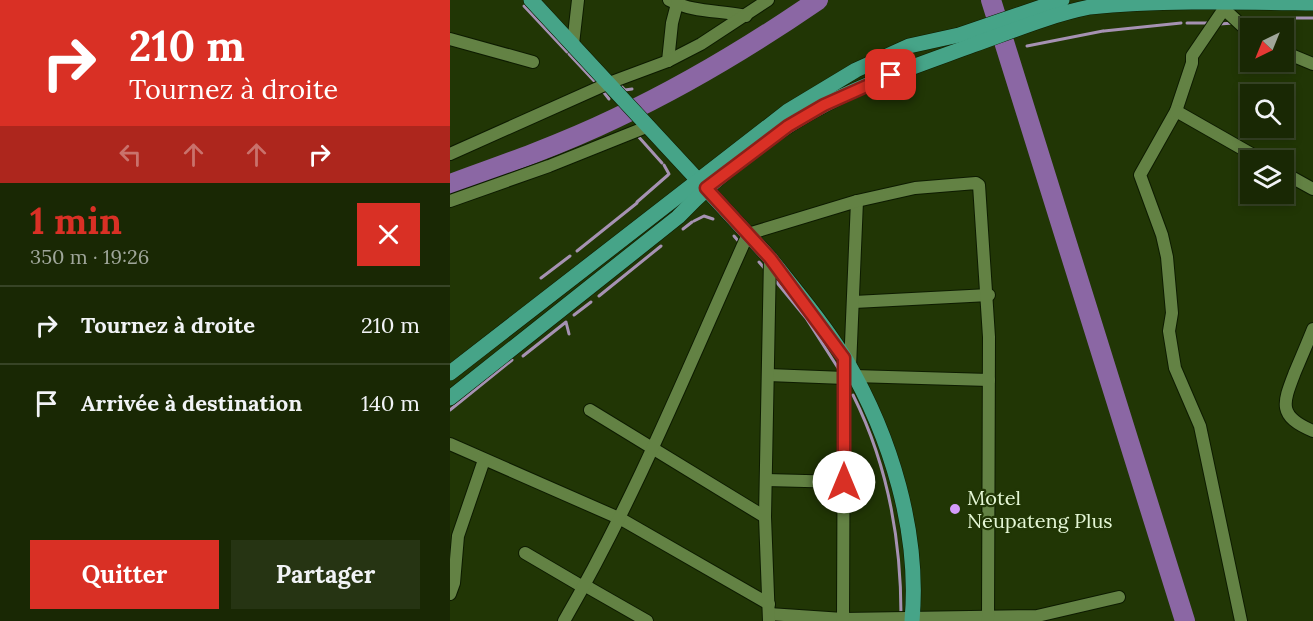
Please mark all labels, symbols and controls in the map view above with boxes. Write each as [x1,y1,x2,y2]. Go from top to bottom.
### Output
north arrow [1240,18,1294,72]
map controls [1240,18,1294,204]
text: 210 m [129,19,245,73]
icon: right [30,24,108,102]
pin [865,49,916,100]
icon: arrive [874,58,907,91]
text: Tournez à droite [129,72,338,106]
button: search [1240,84,1294,138]
icon: left [114,138,147,171]
icon: ahead [177,138,210,171]
icon: ahead [240,138,273,171]
icon: right [303,138,336,171]
button: layers [1240,150,1294,204]
text: 1 min [30,198,122,244]
button: close [357,203,420,266]
text: 350 m · 19:26 [30,244,149,269]
icon: right [30,309,63,342]
text: Tournez à droite [81,311,255,339]
text: 210 m [361,311,420,339]
icon: arrive [30,387,63,420]
text: Arrivée à destination [81,389,302,417]
text: 140 m [361,389,420,417]
position arrow [812,450,876,514]
place label: Motel Neupateng Plus [967,485,1113,533]
marker: Motel Neupateng Plus [948,502,962,516]
button: Quitter [30,540,219,609]
button: Partager [231,540,420,609]

